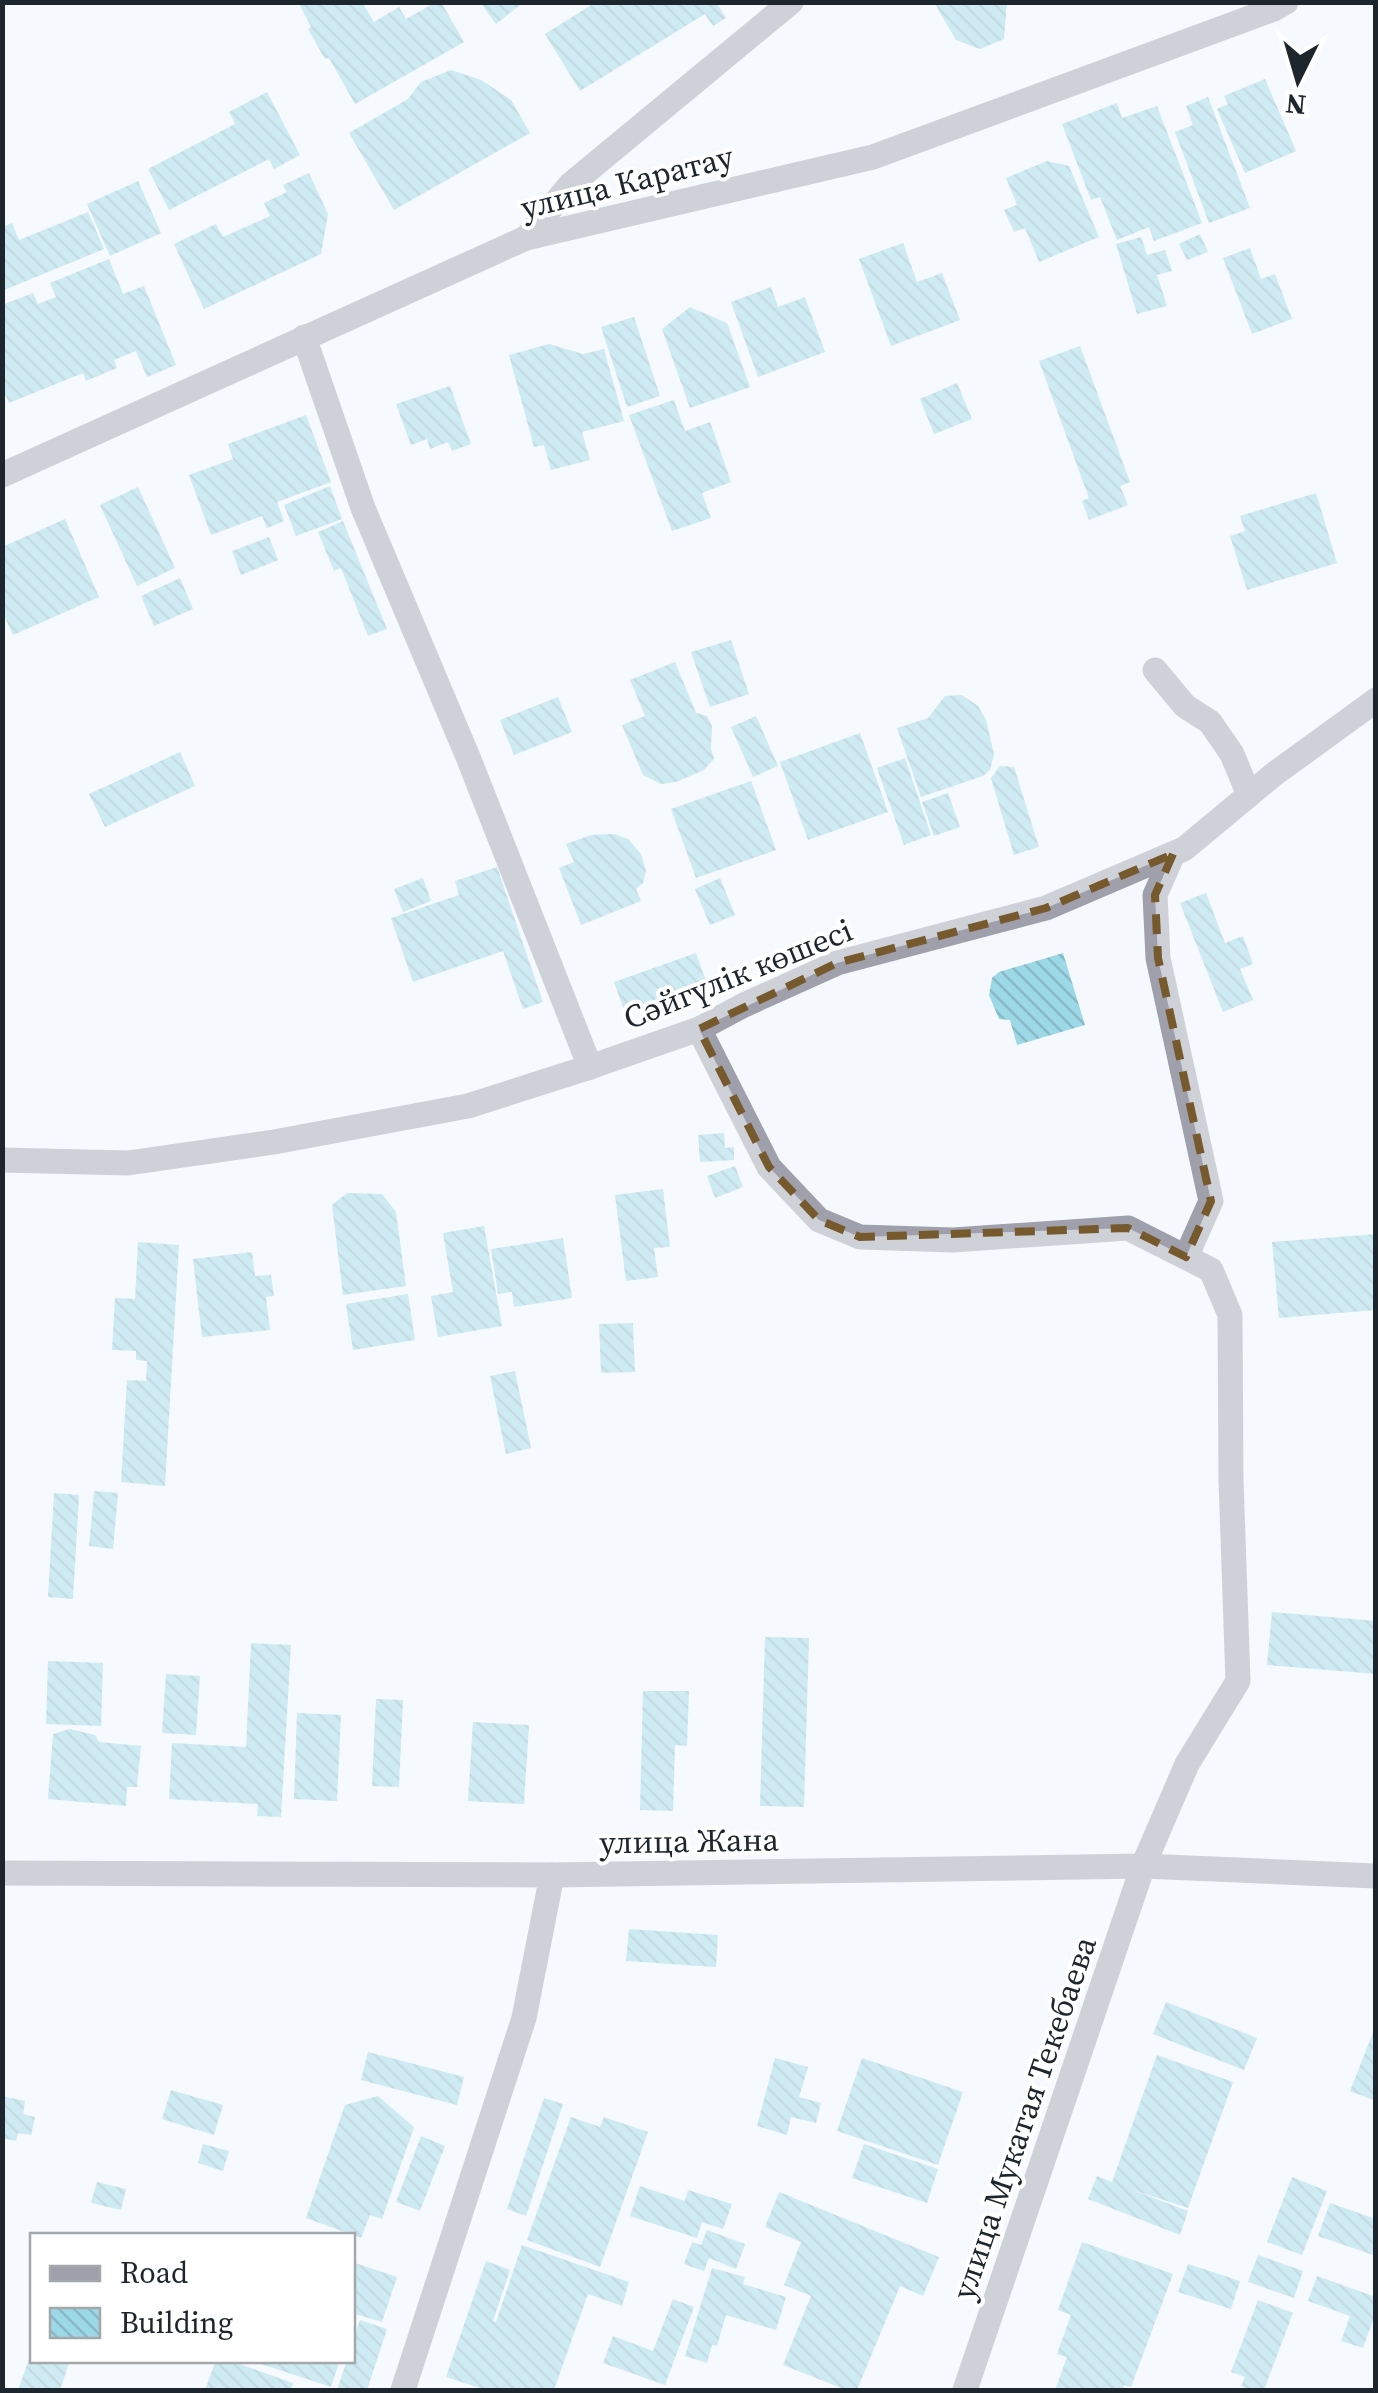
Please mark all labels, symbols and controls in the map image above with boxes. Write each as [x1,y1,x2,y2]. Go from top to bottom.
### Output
north arrow [1248,30,1348,130]
text: N [1284,85,1308,125]
street label: улица Каратау [516,134,738,230]
street label: Сәйгүлік көшесі [617,908,859,1040]
street label: улица Жана [599,1817,780,1865]
street label: улица Мукатая Текебаева [941,1930,1107,2305]
legend [30,2233,355,2363]
text: Road [120,2252,188,2293]
text: Building [120,2302,233,2343]

